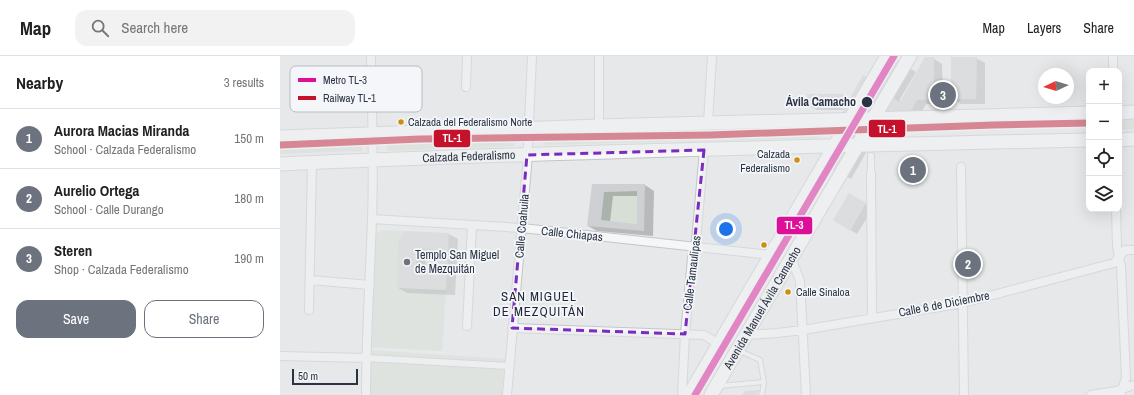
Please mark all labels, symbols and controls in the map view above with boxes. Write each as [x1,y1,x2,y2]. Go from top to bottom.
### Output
search box [75,10,355,46]
text: Map [20,15,51,41]
icon: search [89,17,111,39]
text: Search here [121,17,188,38]
text: Map [983,19,1005,37]
text: Layers [1027,19,1061,37]
text: Share [1083,19,1114,37]
legend [290,66,422,112]
north arrow [1038,68,1074,104]
map controls [1086,68,1122,212]
button: + [1086,68,1122,104]
text: Nearby [16,71,63,94]
text: Metro TL-3 [323,73,367,87]
text: 3 results [224,74,264,91]
pin: 3 [930,80,956,110]
text: Railway TL-1 [323,91,376,105]
place label: Ávila Camacho [786,94,856,110]
marker: Ávila Camacho [860,95,874,109]
button: − [1086,104,1122,140]
place label: Calzada del Federalismo Norte [408,115,532,129]
marker: Calzada del Federalismo Norte [396,117,406,127]
line badge: TL-1 [868,119,906,138]
text: Aurora Macias Miranda [54,120,189,141]
text: TL-1 [877,122,897,136]
line badge: TL-1 [433,129,471,148]
text: 1 [26,130,32,147]
text: 150 m [234,130,264,147]
text: TL-1 [442,131,462,145]
button: locate [1086,140,1122,176]
text: School · Calzada Federalismo [54,141,196,158]
street label: Calzada Federalismo [422,147,516,166]
place label: Calzada Federalismo [740,147,790,175]
marker: Calzada Federalismo [792,155,802,165]
pin: 1 [900,155,926,185]
button: layers [1086,176,1122,212]
text: Aurelio Ortega [54,180,139,201]
text: 2 [26,190,32,207]
text: 180 m [234,190,264,207]
street label: Calle Coahuila [511,193,533,259]
text: School · Calle Durango [54,201,164,218]
line badge: TL-3 [776,216,813,235]
text: TL-3 [784,218,804,232]
your location [716,219,736,239]
street label: Calle Chiapas [540,223,604,245]
street label: Calle Tamaulipas [679,234,705,311]
text: Steren [54,240,92,261]
unlabelled marker [759,240,769,250]
street label: Avenida Manuel Ávila Camacho [719,244,805,373]
place label: Templo San Miguel de Mezquitán [415,247,499,277]
pin: 2 [955,249,981,279]
text: 3 [26,250,32,267]
text: 190 m [234,250,264,267]
marker: Templo San Miguel de Mezquitán [402,257,412,267]
text: Shop · Calzada Federalismo [54,261,189,278]
place label: Calle Sinaloa [796,285,850,299]
marker: Calle Sinaloa [783,287,793,297]
street label: Calle 6 de Diciembre [897,287,991,321]
district label: SAN MIGUEL DE MEZQUITÁN [493,288,585,320]
button: Save [16,300,136,338]
button: Share [144,300,264,338]
scale bar [292,367,358,386]
text: 50 m [298,369,318,383]

